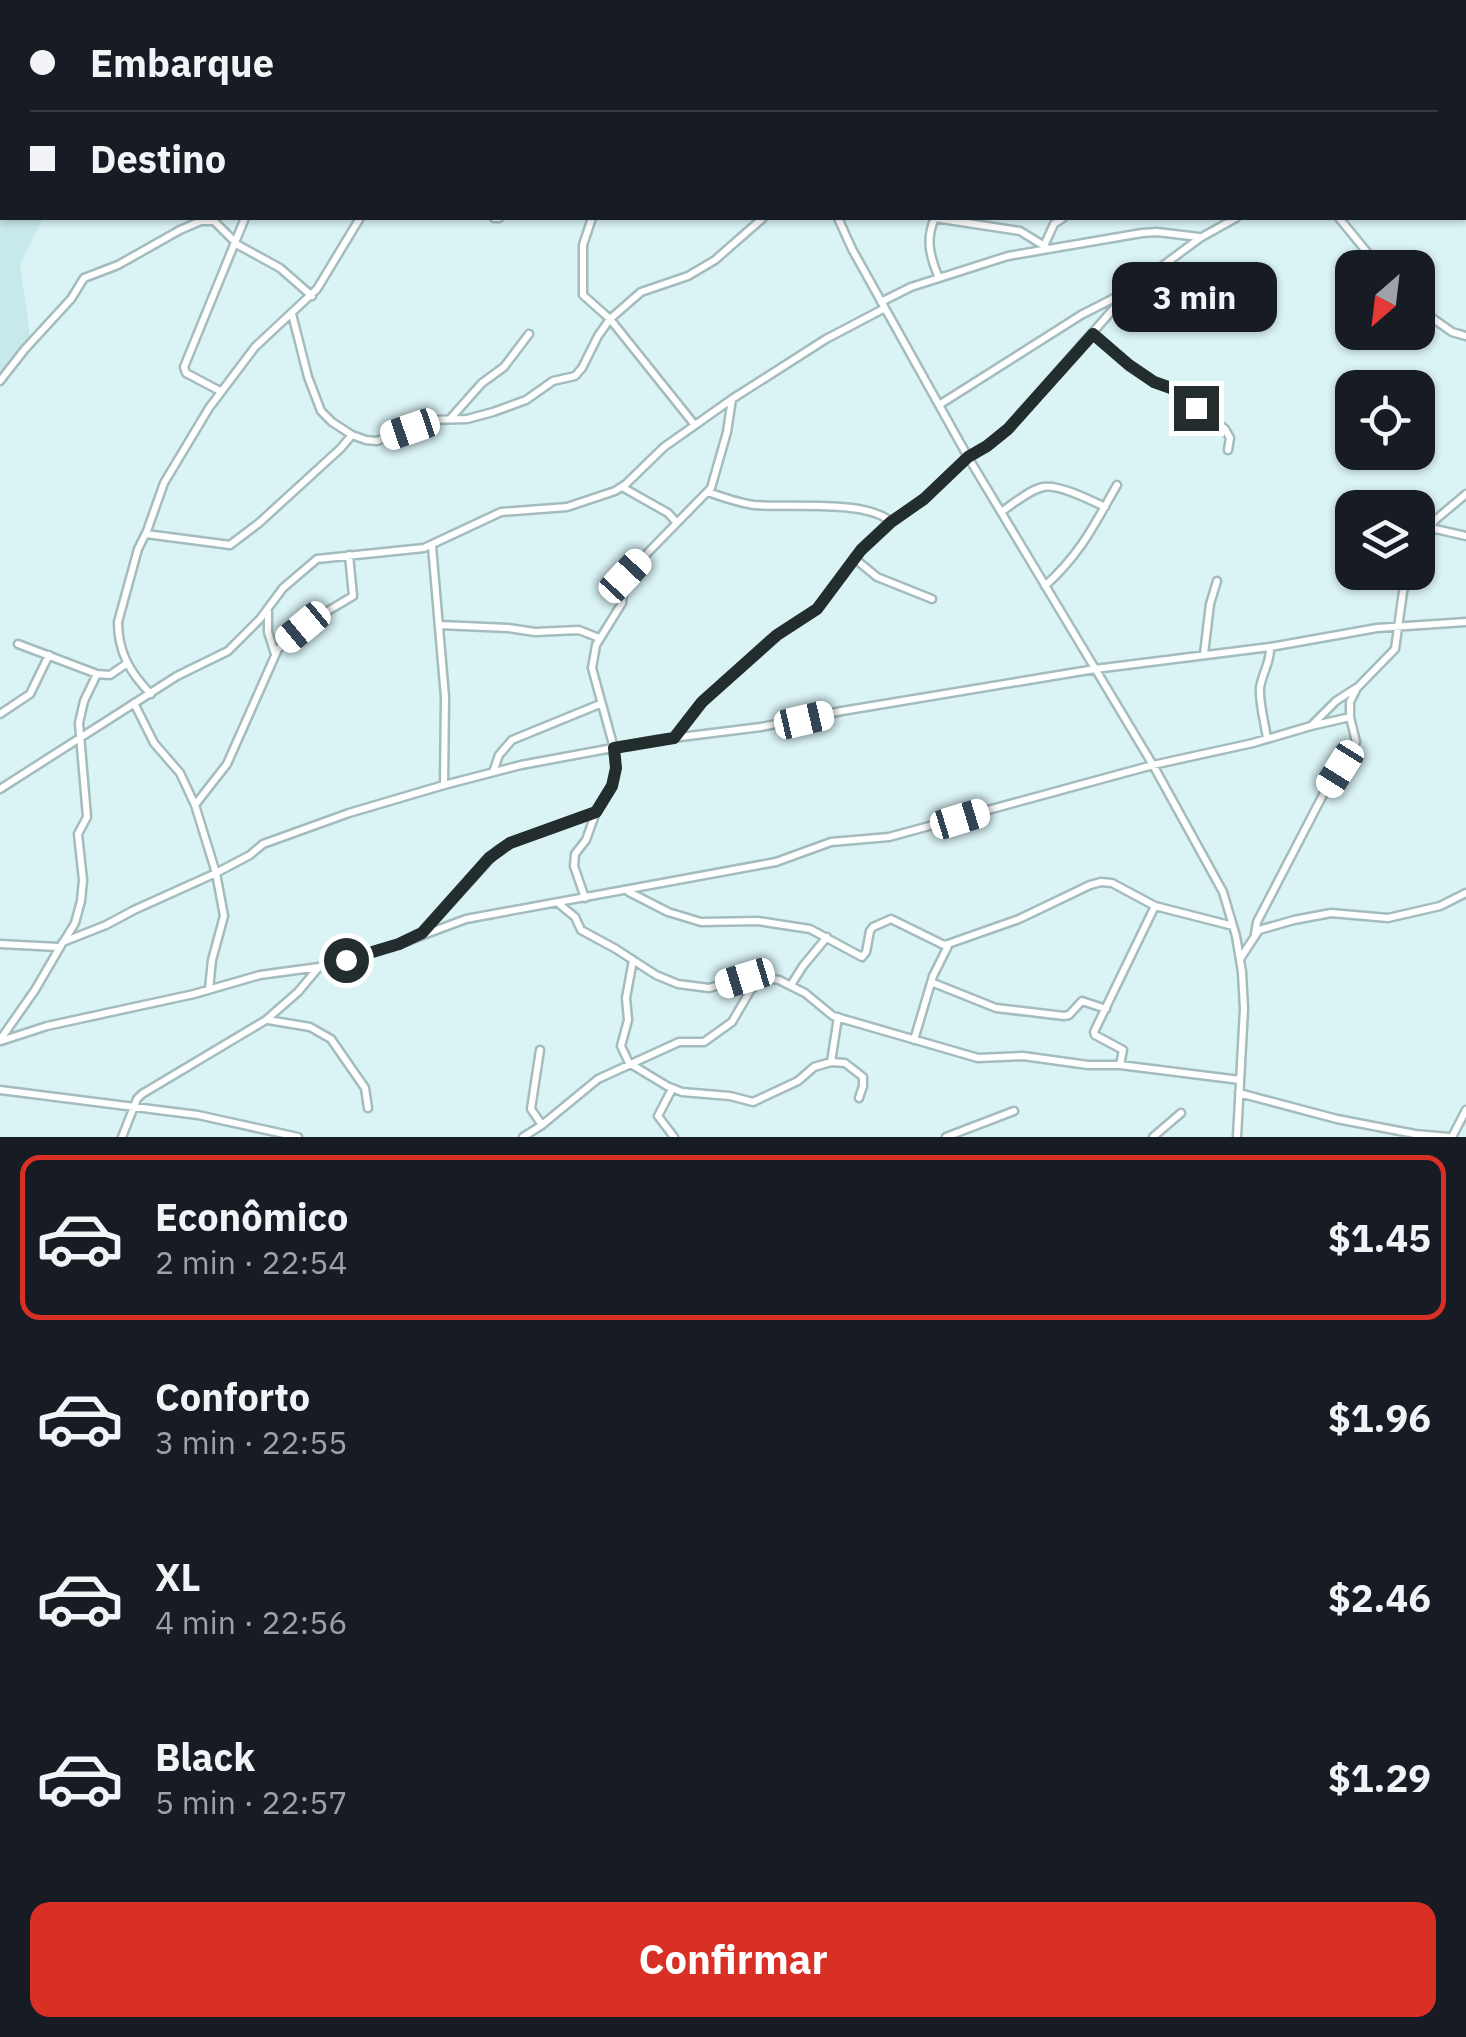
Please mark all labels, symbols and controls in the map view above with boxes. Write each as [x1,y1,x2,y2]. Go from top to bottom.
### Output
text: Embarque [90,38,274,87]
text: Destino [90,134,226,183]
north arrow [1335,250,1435,350]
map controls [1335,250,1435,590]
callout: 3 min [1114,263,1278,333]
text: 3 min [1153,276,1236,318]
button: locate [1335,370,1435,470]
route end [1174,386,1219,431]
car [377,405,443,453]
button: layers [1335,490,1435,590]
car [594,544,656,608]
car [270,596,336,658]
car [771,699,837,741]
car [1311,736,1369,802]
car [927,796,993,842]
route start [324,938,369,983]
car [712,955,778,1001]
text: Econômico [155,1192,348,1241]
icon: car [35,1193,125,1283]
text: $1.45 [1328,1213,1431,1262]
text: 2 min · 22:54 [155,1241,348,1283]
text: Conforto [155,1372,310,1421]
icon: car [35,1373,125,1463]
text: $1.96 [1328,1393,1431,1442]
text: 3 min · 22:55 [155,1421,348,1463]
text: XL [155,1552,201,1601]
icon: car [35,1553,125,1643]
text: $2.46 [1328,1573,1431,1622]
text: 4 min · 22:56 [155,1601,348,1643]
text: Black [155,1732,255,1781]
icon: car [35,1733,125,1823]
text: $1.29 [1328,1753,1431,1802]
text: 5 min · 22:57 [155,1781,348,1823]
button: Confirmar [30,1902,1436,2017]

